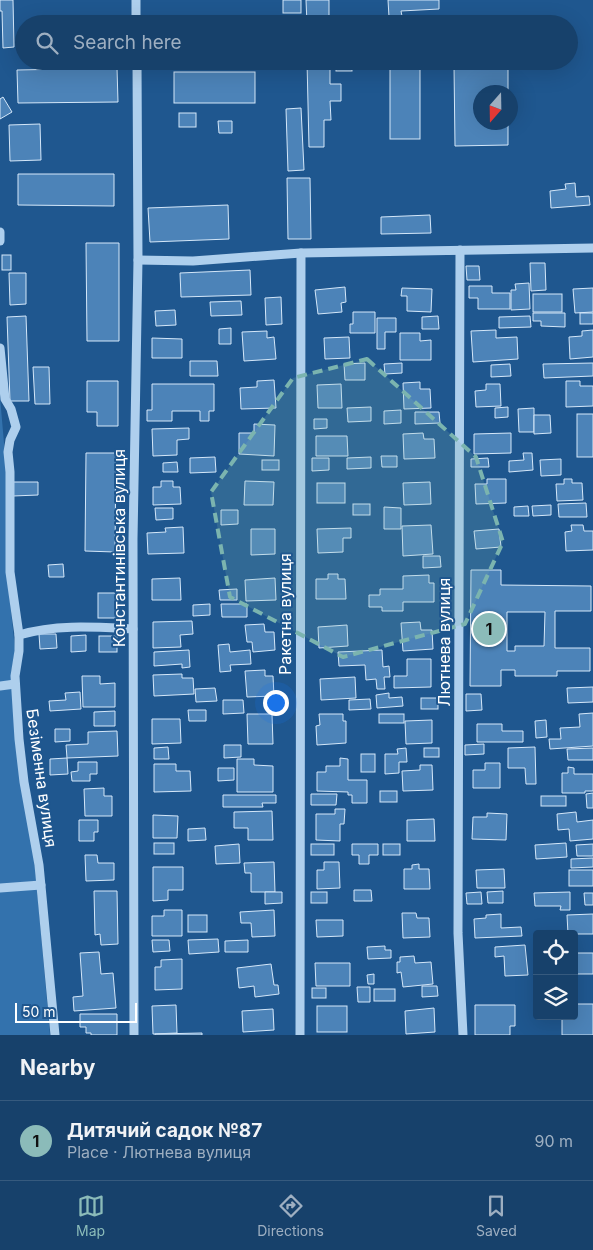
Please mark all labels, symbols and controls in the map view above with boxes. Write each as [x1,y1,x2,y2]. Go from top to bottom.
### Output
search box [15,15,578,70]
icon: search [33,29,61,57]
text: Search here [73,31,182,54]
north arrow [473,85,518,130]
street label: Константинівська вулиця [109,449,129,647]
street label: Ракетна вулиця [275,553,295,675]
street label: Лютнева вулиця [434,578,454,706]
pin: 1 [473,610,505,648]
your location [263,690,289,716]
street label: Безіменна вулиця [22,707,62,849]
map controls [533,930,578,1020]
button: locate [533,930,578,975]
button: layers [533,975,578,1020]
scale bar [15,1000,138,1023]
text: 50 m [22,1003,56,1020]
text: Nearby [20,1055,95,1080]
text: Дитячий садок №87 [67,1119,262,1142]
text: 1 [33,1131,39,1151]
text: 90 m [534,1131,573,1151]
text: Place · Лютнева вулиця [67,1142,251,1162]
tab: Map [76,1192,105,1239]
tab: Directions [257,1192,324,1239]
tab: Saved [476,1192,517,1239]

